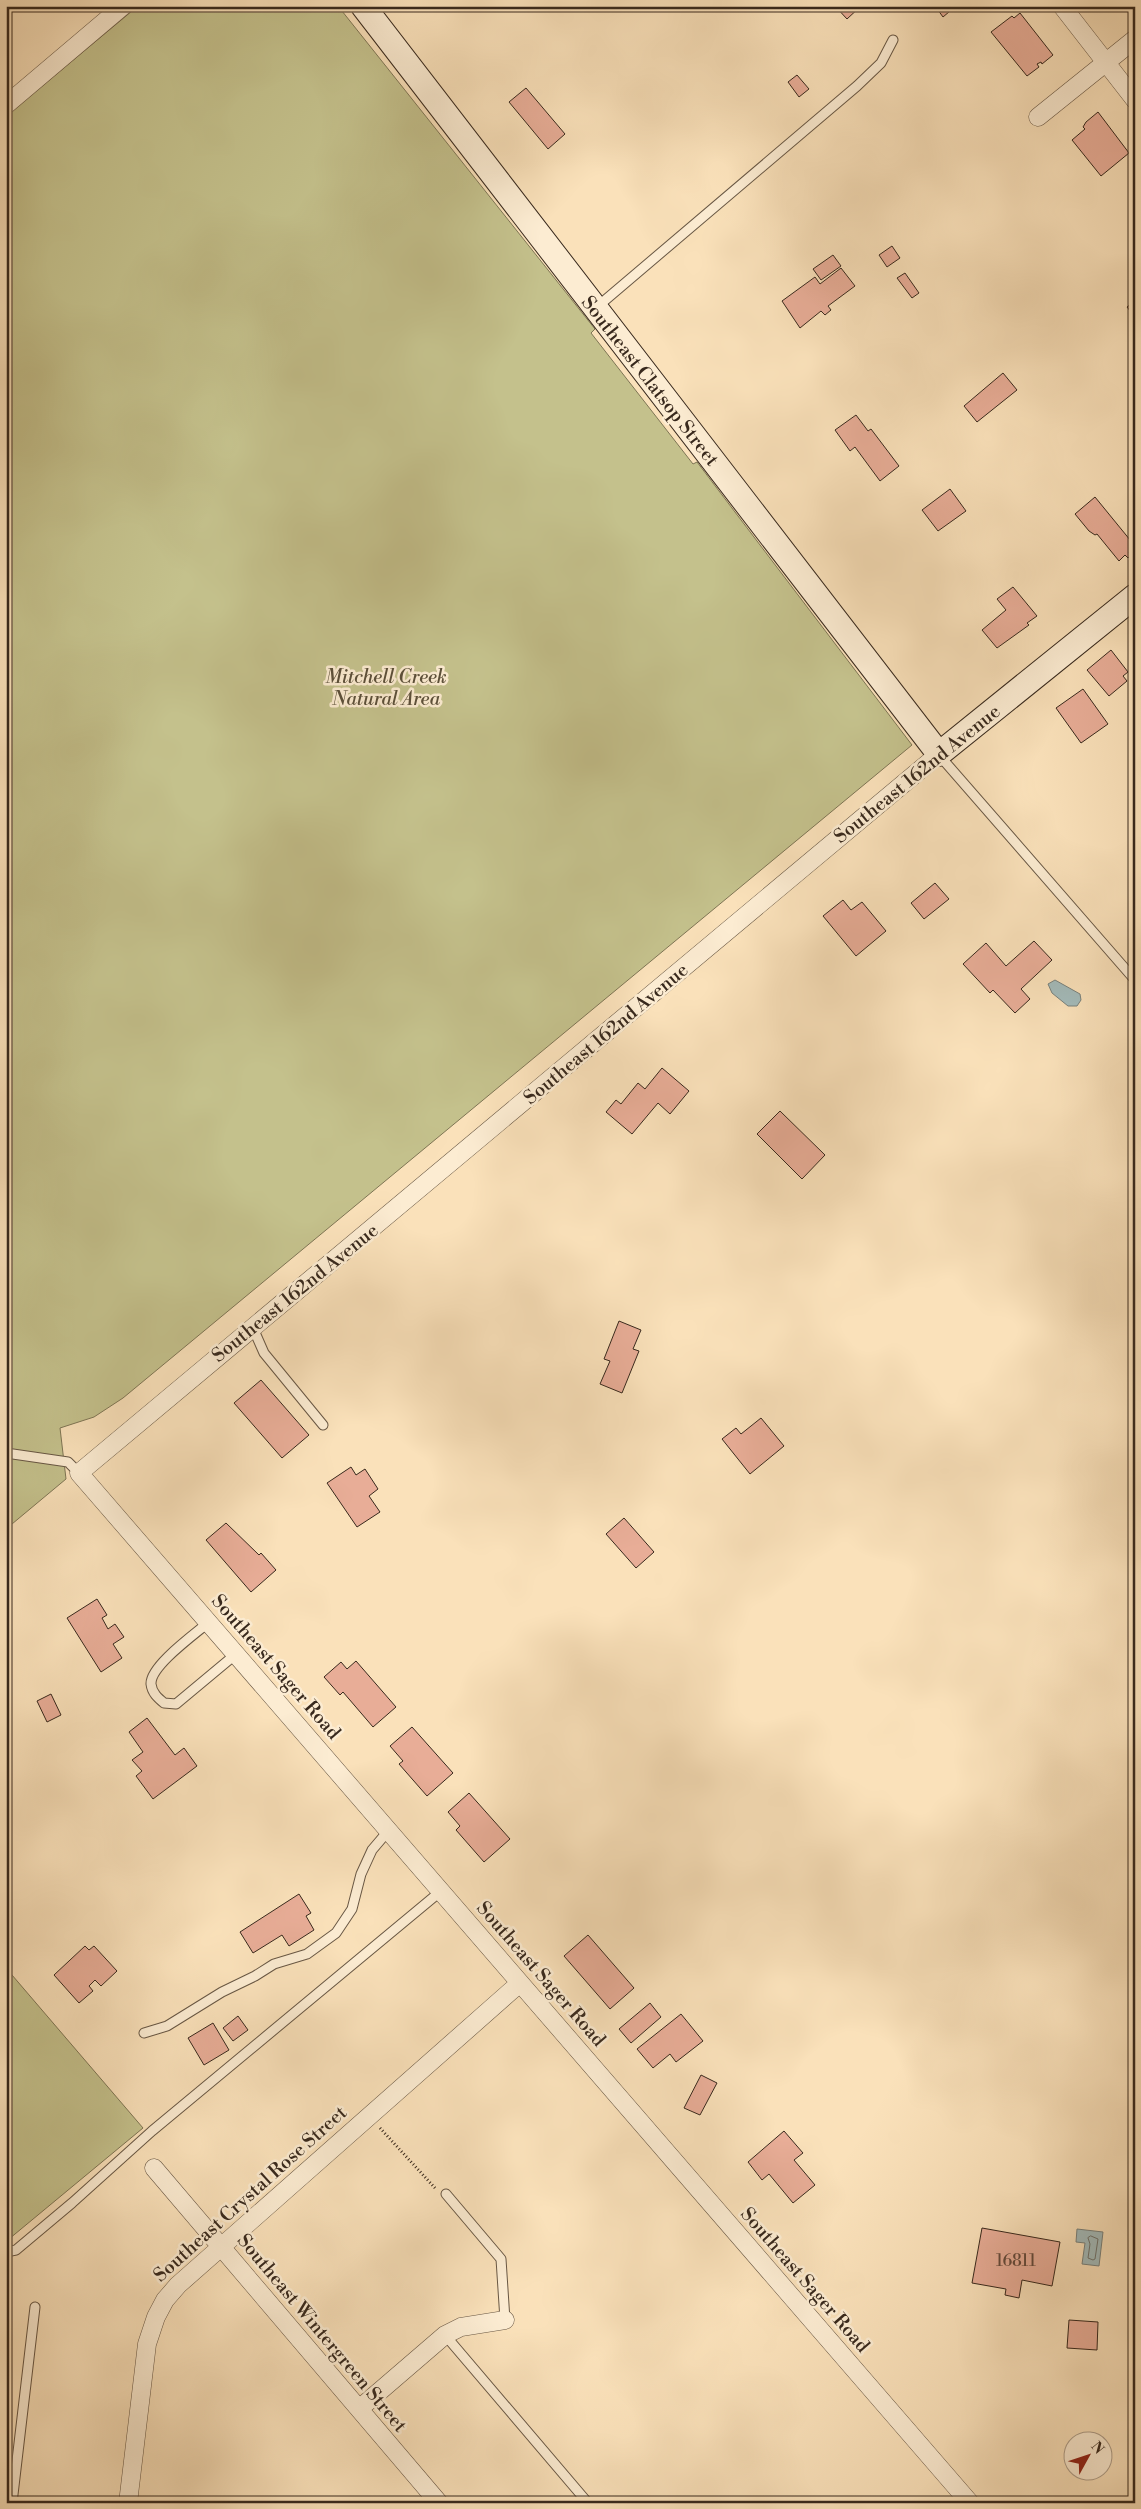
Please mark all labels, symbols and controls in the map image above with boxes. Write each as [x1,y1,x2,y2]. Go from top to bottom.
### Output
street label: Southeast Clatsop Street [576,291,724,471]
park label: Mitchell Creek Natural Area [325,665,447,711]
street label: Southeast 162nd Avenue [829,699,1005,849]
street label: Southeast 162nd Avenue [519,958,693,1110]
street label: Southeast 162nd Avenue [207,1218,383,1368]
street label: Southeast Sager Road [206,1589,346,1745]
street label: Southeast Sager Road [471,1896,611,2052]
street label: Southeast Crystal Rose Street [148,2101,352,2287]
street label: Southeast Sager Road [735,2202,875,2358]
street label: Southeast Wintergreen Street [232,2229,412,2437]
house number: 16811 [996,2251,1036,2271]
north arrow [1064,2432,1114,2482]
text: N [1087,2438,1108,2458]

